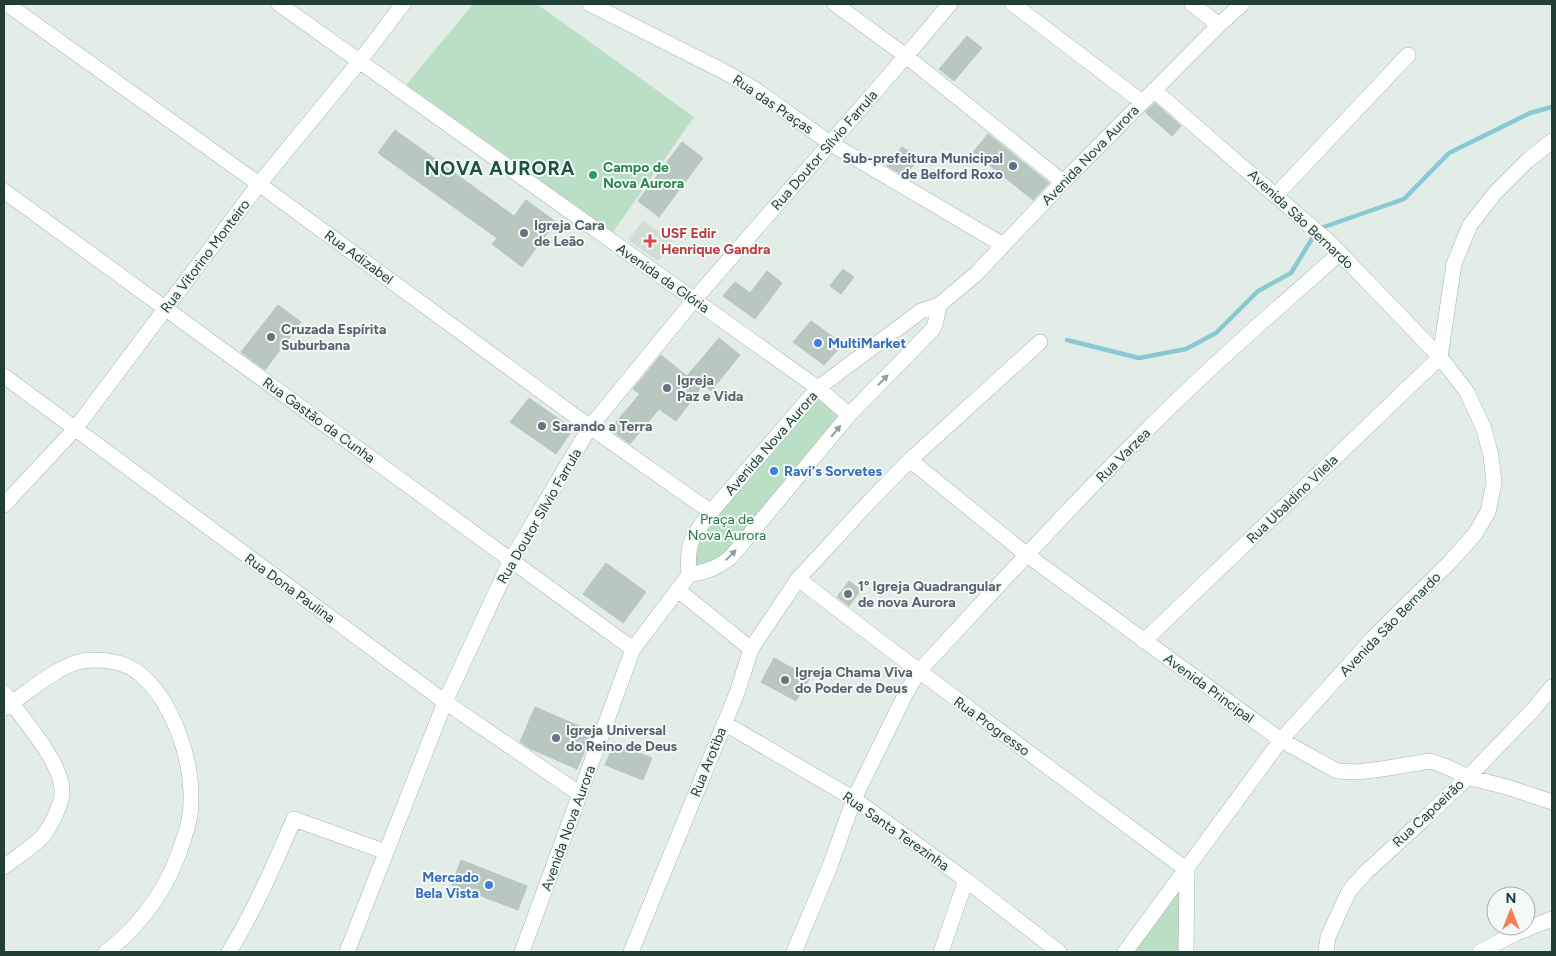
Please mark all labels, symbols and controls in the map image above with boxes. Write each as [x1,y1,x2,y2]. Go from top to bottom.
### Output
street label: Rua das Praças [729,71,816,138]
street label: Rua Doutor Sílvio Farrula [768,87,881,214]
street label: Avenida Nova Aurora [1038,102,1142,209]
place label: Sub-prefeitura Municipal de Belford Roxo [842,150,1003,183]
district label: NOVA AURORA [425,157,575,180]
place label: Campo de Nova Aurora [603,159,684,192]
marker: Sub-prefeitura Municipal de Belford Roxo [1007,160,1019,172]
street label: Avenida São Bernardo [1244,166,1357,273]
marker: Campo de Nova Aurora [587,169,599,181]
street label: Rua Vitorino Monteiro [157,196,254,316]
place label: Igreja Cara de Leão [534,217,605,250]
place label: USF Edir Henrique Gandra [661,225,770,258]
street label: Rua Adizabel [321,227,396,288]
marker: Igreja Cara de Leão [518,227,530,239]
marker: USF Edir Henrique Gandra [643,234,657,248]
street label: Avenida da Glória [613,240,713,317]
place label: Cruzada Espírita Suburbana [281,321,386,354]
marker: Cruzada Espírita Suburbana [265,331,277,343]
place label: MultiMarket [828,335,906,352]
marker: MultiMarket [812,337,824,349]
place label: Igreja Paz e Vida [677,372,743,405]
street label: Rua Gastão da Cunha [259,374,378,467]
one-way arrow [877,374,889,386]
marker: Igreja Paz e Vida [661,382,673,394]
street label: Avenida Nova Aurora [722,388,821,499]
place label: Sarando a Terra [552,418,652,435]
marker: Sarando a Terra [536,420,548,432]
one-way arrow [831,424,842,437]
street label: Rua Varzea [1093,425,1154,486]
street label: Rua Doutor Sílvio Farrula [494,446,585,587]
street label: Rua Ubaldino Vilela [1243,451,1341,547]
place label: Ravi's Sorvetes [784,463,883,480]
marker: Ravi's Sorvetes [768,465,780,477]
park label: Praça de Nova Aurora [688,511,766,544]
one-way arrow [725,549,737,561]
street label: Rua Dona Paulina [241,550,338,627]
street label: Avenida São Bernardo [1336,569,1444,680]
place label: 1° Igreja Quadrangular de nova Aurora [858,578,1002,611]
marker: 1° Igreja Quadrangular de nova Aurora [842,588,854,600]
street label: Avenida Principal [1160,650,1257,727]
place label: Igreja Chama Viva do Poder de Deus [795,664,913,697]
marker: Igreja Chama Viva do Poder de Deus [779,674,791,686]
street label: Rua Progresso [950,693,1033,760]
place label: Igreja Universal do Reino de Deus [566,722,678,755]
street label: Rua Arotiba [687,725,730,799]
marker: Igreja Universal do Reino de Deus [550,732,562,744]
street label: Avenida Nova Aurora [538,763,599,893]
street label: Rua Capoeirão [1389,776,1468,851]
street label: Rua Santa Terezinha [839,788,952,875]
place label: Mercado Bela Vista [415,869,479,902]
marker: Mercado Bela Vista [483,879,495,891]
north arrow [1486,886,1536,936]
text: N [1506,890,1516,907]

